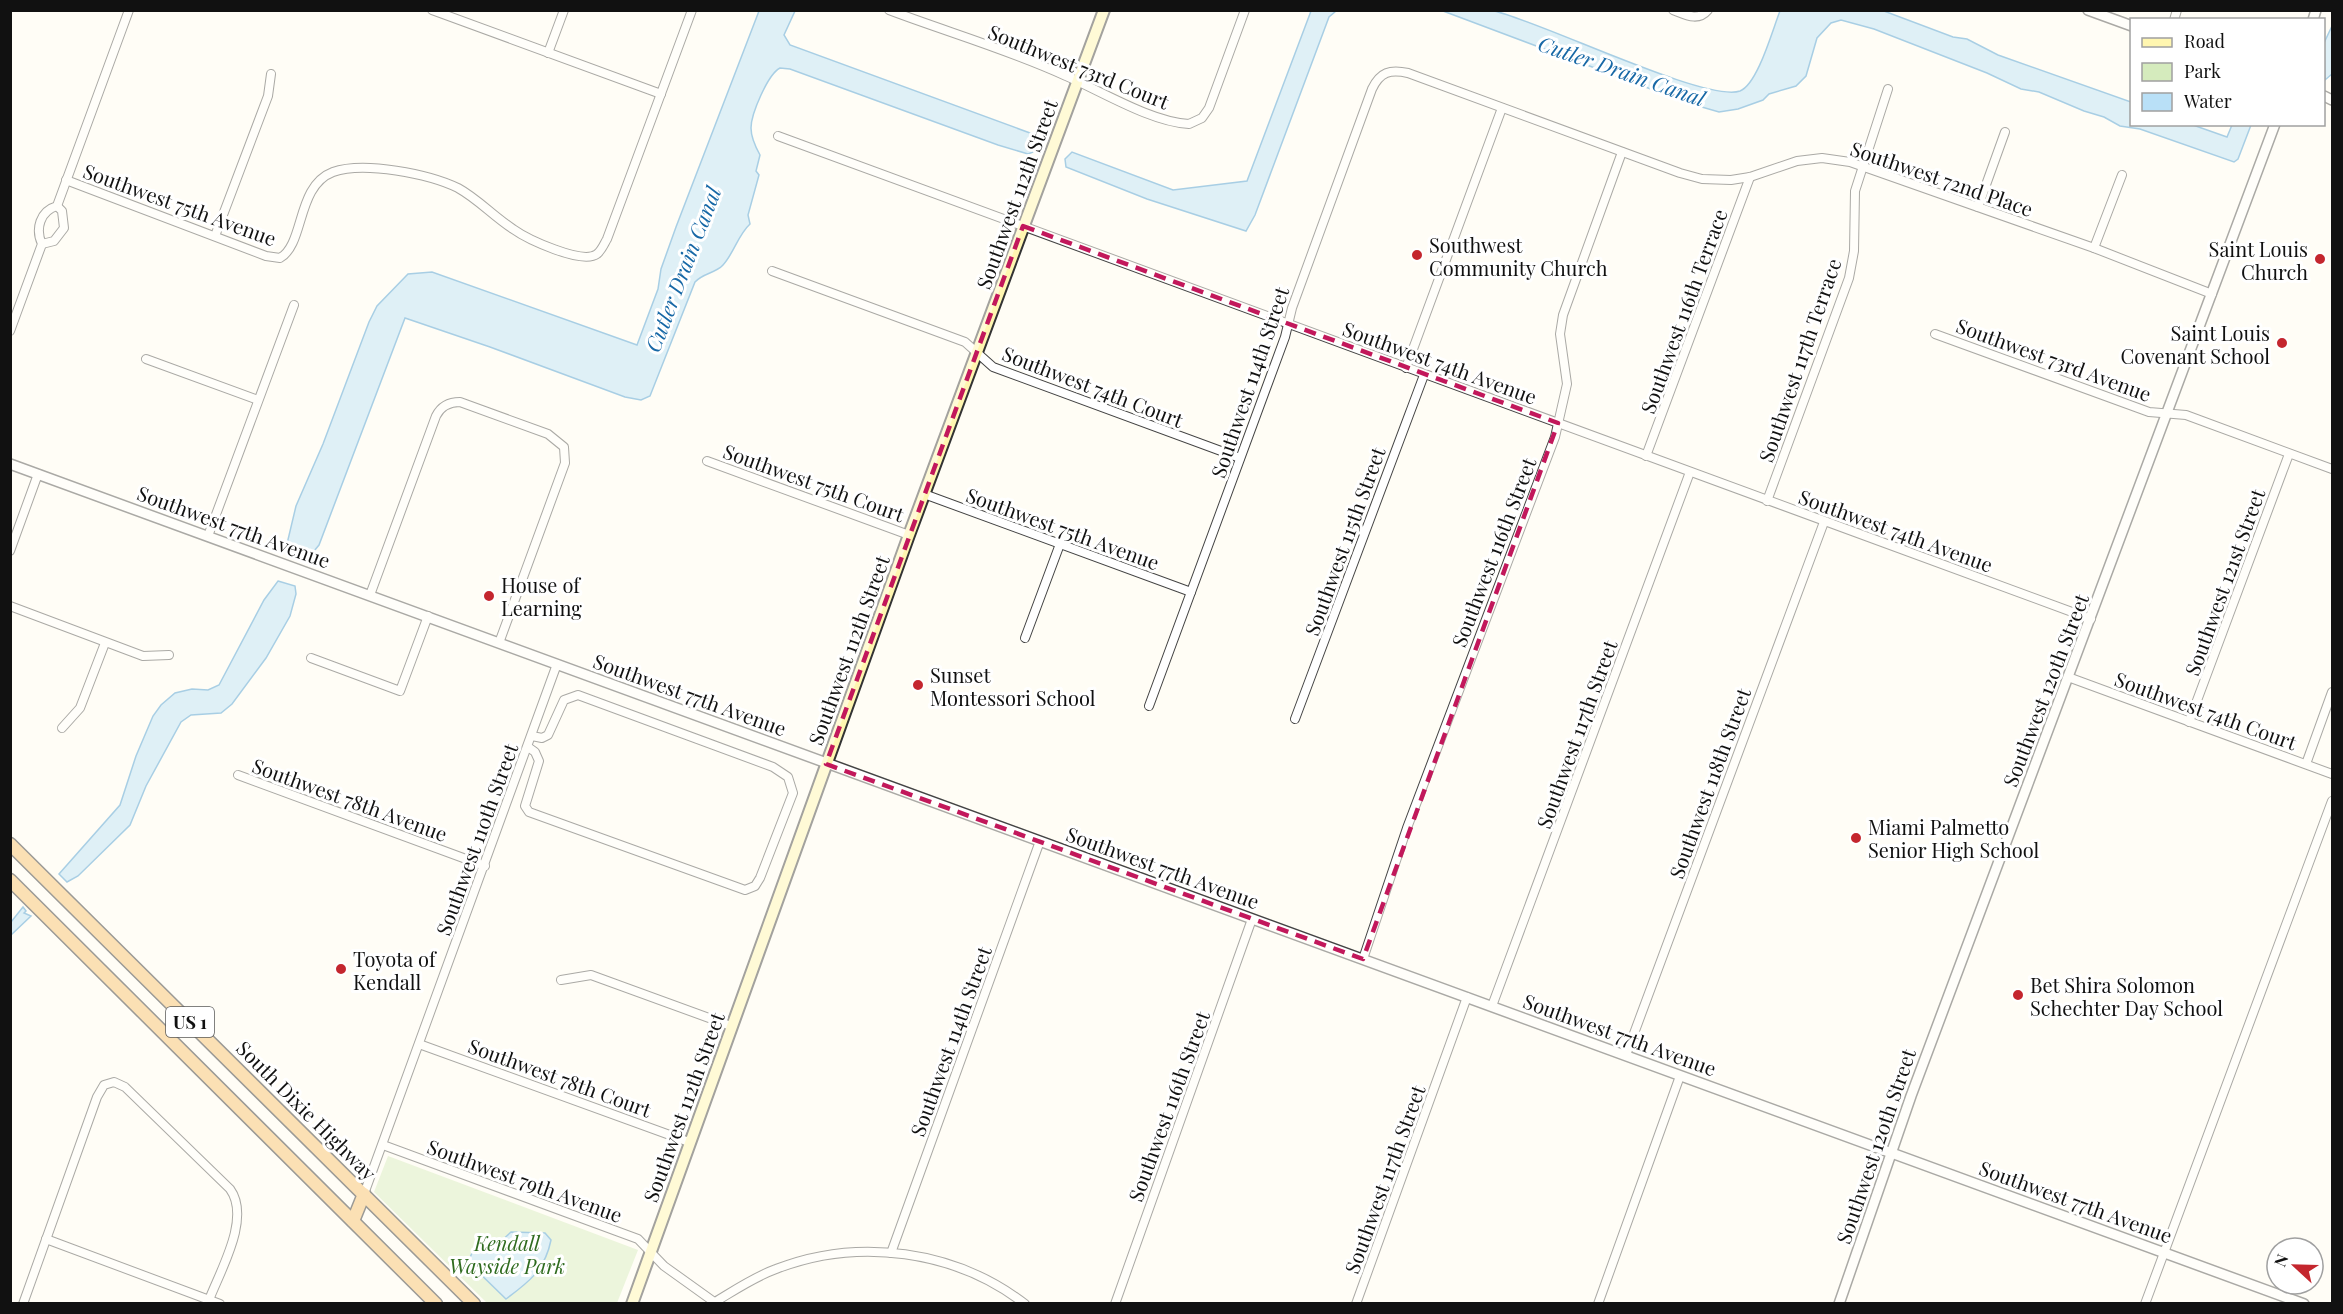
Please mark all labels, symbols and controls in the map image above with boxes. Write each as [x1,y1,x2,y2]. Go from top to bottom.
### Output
street label: Southwest 73rd Court [985,17,1174,115]
legend [2130,18,2325,126]
water label: Cutler Drain Canal [1535,28,1710,112]
text: Road [2184,29,2225,53]
text: Park [2184,59,2221,83]
text: Water [2183,89,2232,113]
street label: Southwest 112th Street [969,95,1063,293]
street label: Southwest 72nd Place [1847,134,2037,222]
street label: Southwest 75th Avenue [80,156,280,252]
water label: Cutler Drain Canal [638,181,727,356]
street label: Southwest 116th Terrace [1633,205,1733,417]
place label: Southwest Community Church [1429,231,1608,281]
place label: Saint Louis Church [2209,235,2308,285]
marker: Southwest Community Church [1410,248,1424,262]
marker: Saint Louis Church [2313,252,2327,266]
street label: Southwest 117th Terrace [1751,255,1847,465]
street label: Southwest 114th Street [1204,282,1295,481]
street label: Southwest 73rd Avenue [1953,311,2155,407]
street label: Southwest 74th Avenue [1339,314,1541,410]
place label: Saint Louis Covenant School [2120,319,2270,369]
marker: Saint Louis Covenant School [2275,336,2289,350]
street label: Southwest 74th Court [999,339,1188,433]
street label: Southwest 75th Court [720,437,909,528]
street label: Southwest 115th Street [1297,442,1391,639]
street label: Southwest 116th Street [1444,453,1542,651]
street label: Southwest 77th Avenue [134,479,334,573]
street label: Southwest 75th Avenue [963,480,1163,576]
street label: Southwest 74th Avenue [1795,482,1997,578]
street label: Southwest 121st Street [2178,484,2271,679]
street label: Southwest 112th Street [801,551,895,749]
place label: House of Learning [501,571,582,621]
marker: House of Learning [482,589,496,603]
street label: Southwest 120th Street [1996,589,2095,790]
street label: Southwest 117th Street [1529,635,1623,832]
street label: Southwest 77th Avenue [590,647,790,741]
place label: Sunset Montessori School [930,661,1096,711]
street label: Southwest 74th Court [2111,665,2301,756]
marker: Sunset Montessori School [911,678,925,692]
street label: Southwest 118th Street [1662,683,1756,882]
street label: Southwest 110th Street [429,738,524,939]
street label: Southwest 78th Avenue [249,751,451,847]
place label: Miami Palmetto Senior High School [1868,813,2039,863]
street label: Southwest 77th Avenue [1063,820,1263,914]
marker: Miami Palmetto Senior High School [1849,831,1863,845]
street label: Southwest 114th Street [903,941,997,1140]
place label: Toyota of Kendall [353,945,437,995]
marker: Toyota of Kendall [334,962,348,976]
place label: Bet Shira Solomon Schechter Day School [2030,971,2223,1021]
street label: Southwest 77th Avenue [1520,987,1720,1081]
marker: Bet Shira Solomon Schechter Day School [2011,988,2025,1002]
street label: Southwest 116th Street [1121,1006,1215,1205]
road number: US 1 [166,1007,214,1037]
street label: Southwest 112th Street [636,1008,730,1206]
street label: Southwest 78th Court [465,1031,656,1123]
street label: South Dixie Highway [231,1034,383,1186]
street label: Southwest 120th Street [1829,1044,1921,1247]
street label: Southwest 117th Street [1337,1080,1431,1277]
street label: Southwest 79th Avenue [424,1132,626,1228]
street label: Southwest 77th Avenue [1976,1154,2176,1248]
park label: Kendall Wayside Park [449,1229,565,1279]
north arrow [2265,1236,2325,1296]
text: N [2269,1250,2293,1269]

